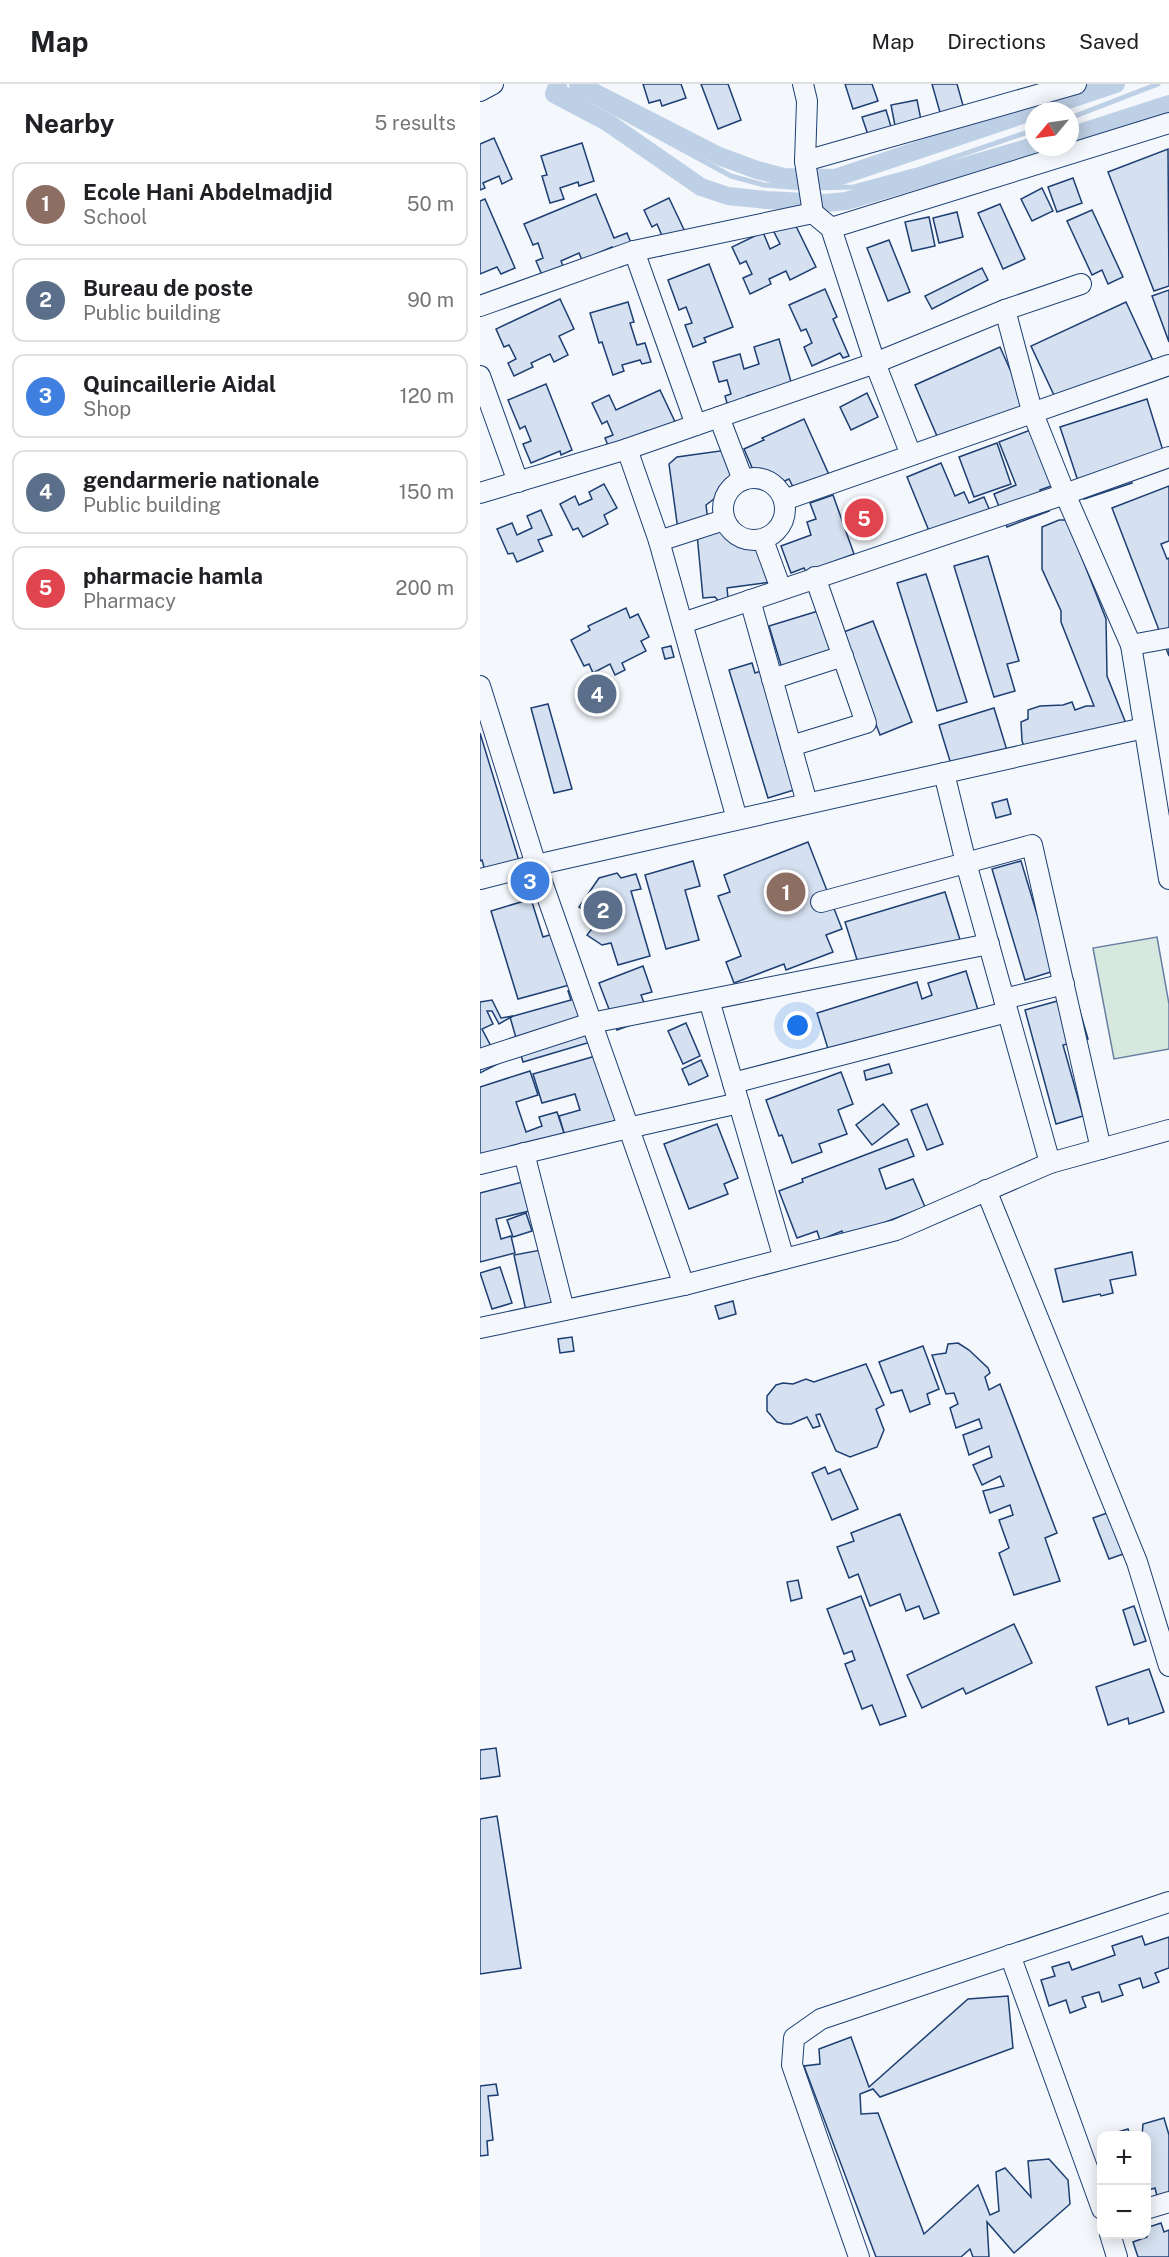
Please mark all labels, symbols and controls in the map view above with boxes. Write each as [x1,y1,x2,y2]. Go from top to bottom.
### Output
text: Map [30,25,89,58]
text: Map [872,29,914,54]
text: Directions [947,29,1046,54]
text: Saved [1079,29,1139,54]
north arrow [1025,102,1079,156]
text: Nearby [24,108,114,139]
text: 5 results [374,111,456,135]
text: Ecole Hani Abdelmadjid [83,179,333,205]
text: 1 [41,192,50,216]
text: 50 m [407,192,454,216]
text: School [83,205,147,229]
text: Bureau de poste [83,275,253,301]
text: 2 [39,288,52,312]
text: 90 m [407,288,454,312]
text: Public building [83,301,221,325]
text: Quincaillerie Aidal [83,371,276,397]
text: 3 [39,384,52,408]
text: 120 m [400,384,454,408]
text: Shop [83,397,131,421]
text: gendarmerie nationale [83,467,320,493]
text: 4 [39,480,52,504]
text: 150 m [399,480,454,504]
text: Public building [83,493,221,517]
pin: 5 [844,496,884,540]
text: pharmacie hamla [83,563,263,589]
text: 5 [39,576,52,600]
text: 200 m [396,576,454,600]
text: Pharmacy [83,589,176,613]
pin: 4 [578,672,616,716]
pin: 3 [511,858,550,904]
pin: 1 [766,870,806,914]
pin: 2 [584,888,622,932]
your location [783,1011,812,1040]
map controls [1097,2131,1151,2239]
button: + [1097,2131,1151,2185]
button: − [1097,2185,1151,2239]

